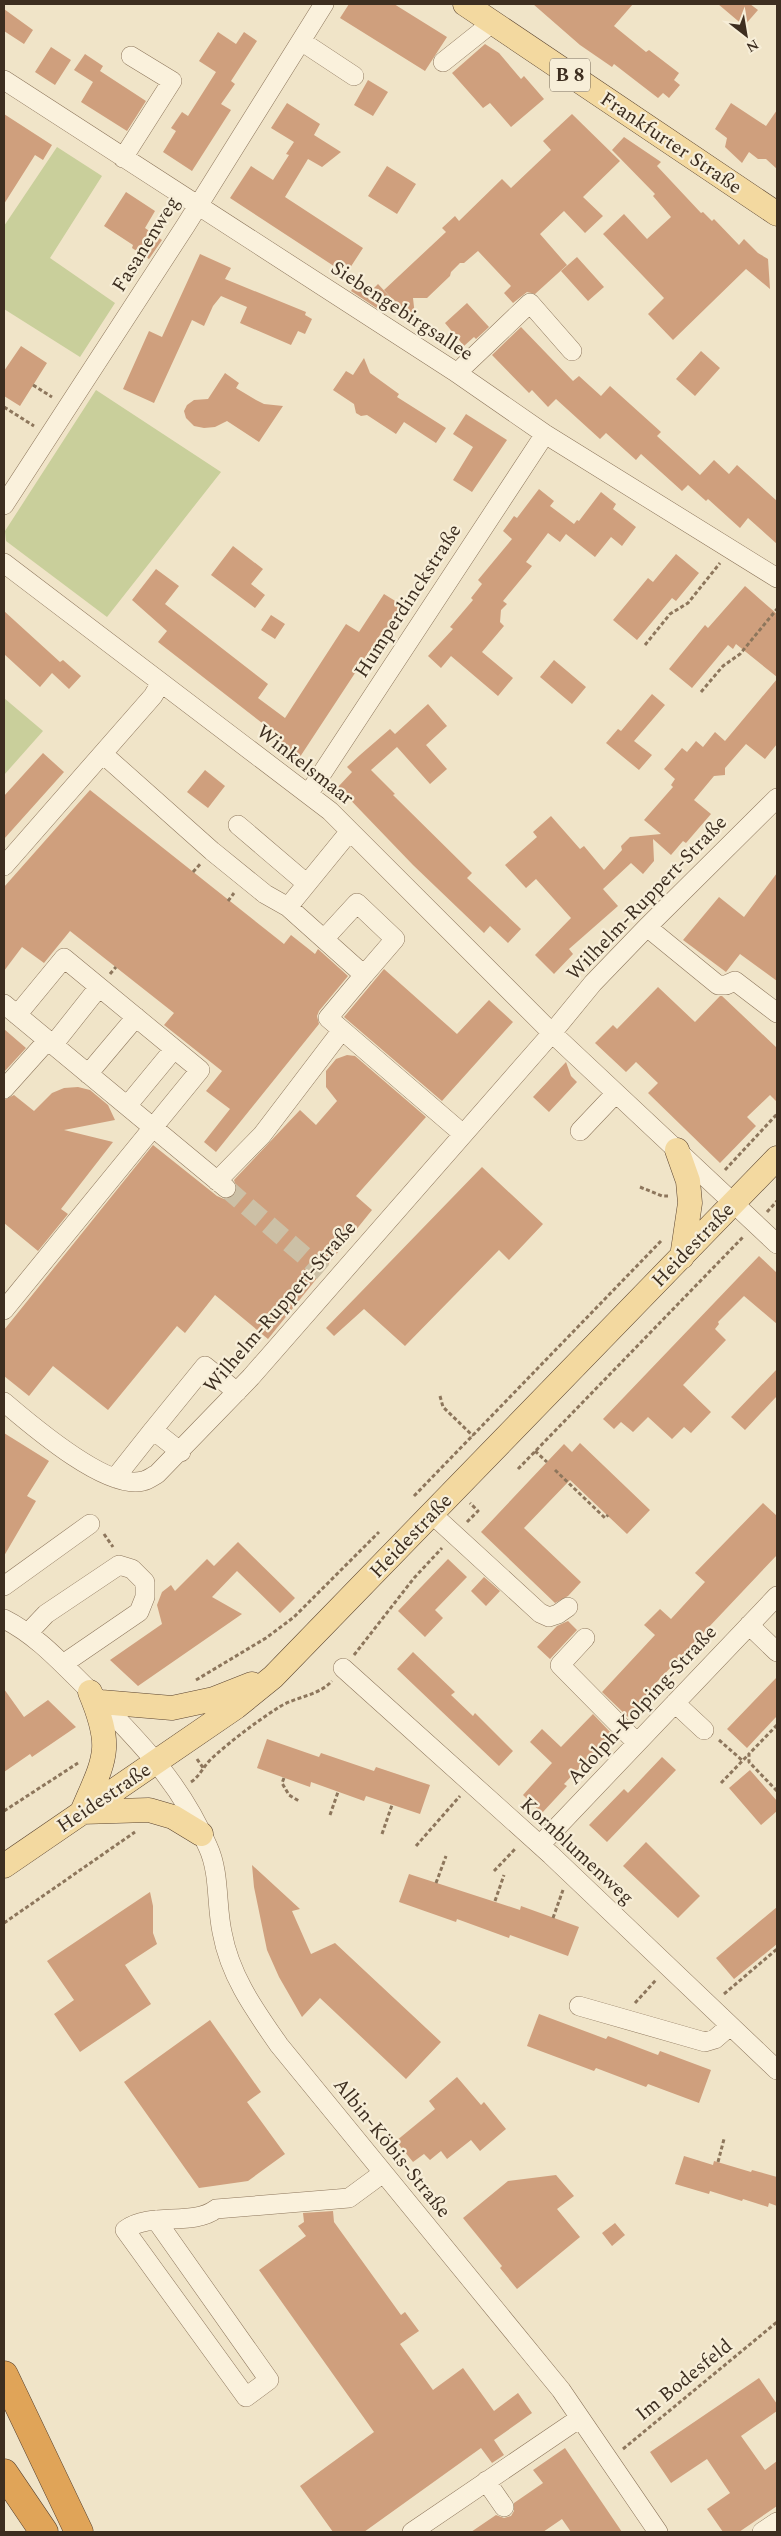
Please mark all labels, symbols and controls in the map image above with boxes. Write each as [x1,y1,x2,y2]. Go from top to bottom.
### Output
north arrow [721,10,771,60]
text: N [742,34,763,58]
road number: B 8 [550,58,590,92]
street label: Frankfurter Straße [594,84,748,202]
street label: Fasanenweg [105,190,187,298]
street label: Siebengebirgsallee [325,253,479,369]
street label: Humperdinckstraße [347,518,469,684]
street label: Winkelsmaar [250,717,360,813]
street label: Wilhelm-Ruppert-Straße [560,808,734,988]
street label: Heidestraße [645,1196,741,1294]
street label: Wilhelm-Ruppert-Straße [196,1214,364,1400]
street label: Heidestraße [363,1487,459,1585]
street label: Adolph-Kolping-Straße [560,1618,724,1792]
street label: Heidestraße [51,1755,157,1841]
street label: Kornblumenweg [513,1790,641,1912]
street label: Albin-Köbis-Straße [326,2071,458,2225]
street label: Im Bodesfeld [629,2331,739,2429]

